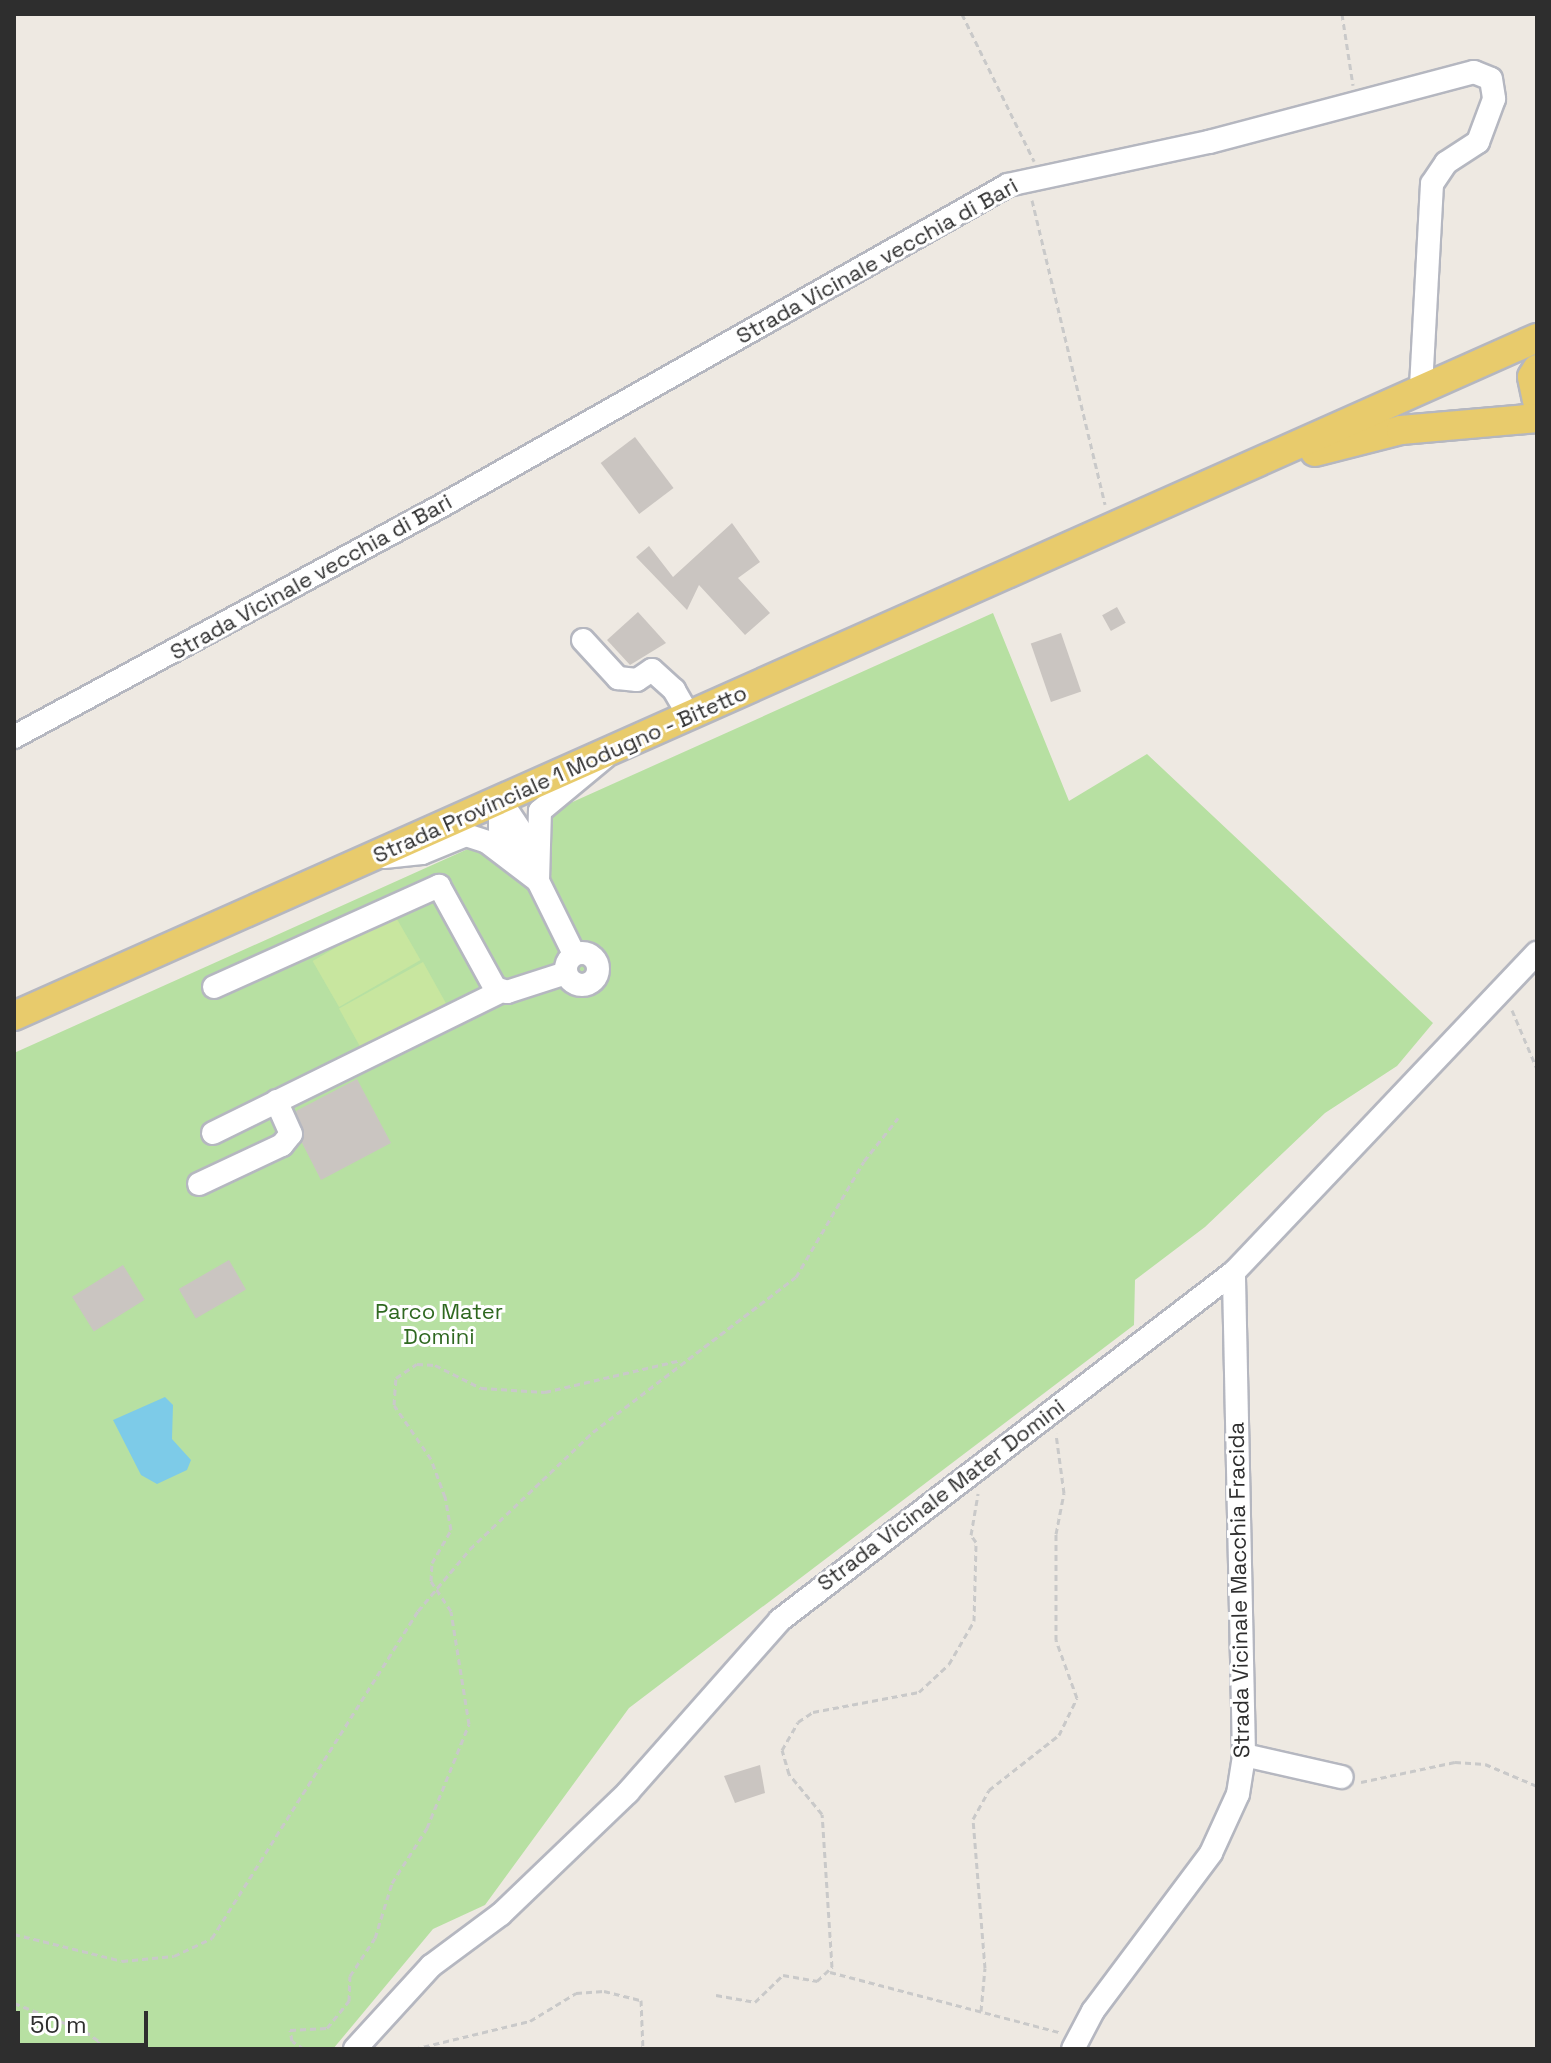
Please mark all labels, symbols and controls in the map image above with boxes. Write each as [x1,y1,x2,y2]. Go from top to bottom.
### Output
street label: Strada Vicinale vecchia di Bari [731,172,1023,350]
street label: Strada Vicinale vecchia di Bari [165,488,457,666]
street label: Strada Provinciale 1 Modugno - Bitetto [368,679,752,869]
park label: Parco Mater Domini [375,1298,503,1350]
street label: Strada Vicinale Mater Domini [812,1393,1070,1597]
street label: Strada Vicinale Macchia Fracida [1223,1422,1255,1758]
scale bar [20,1995,152,2045]
text: 50 m [30,2009,87,2040]

